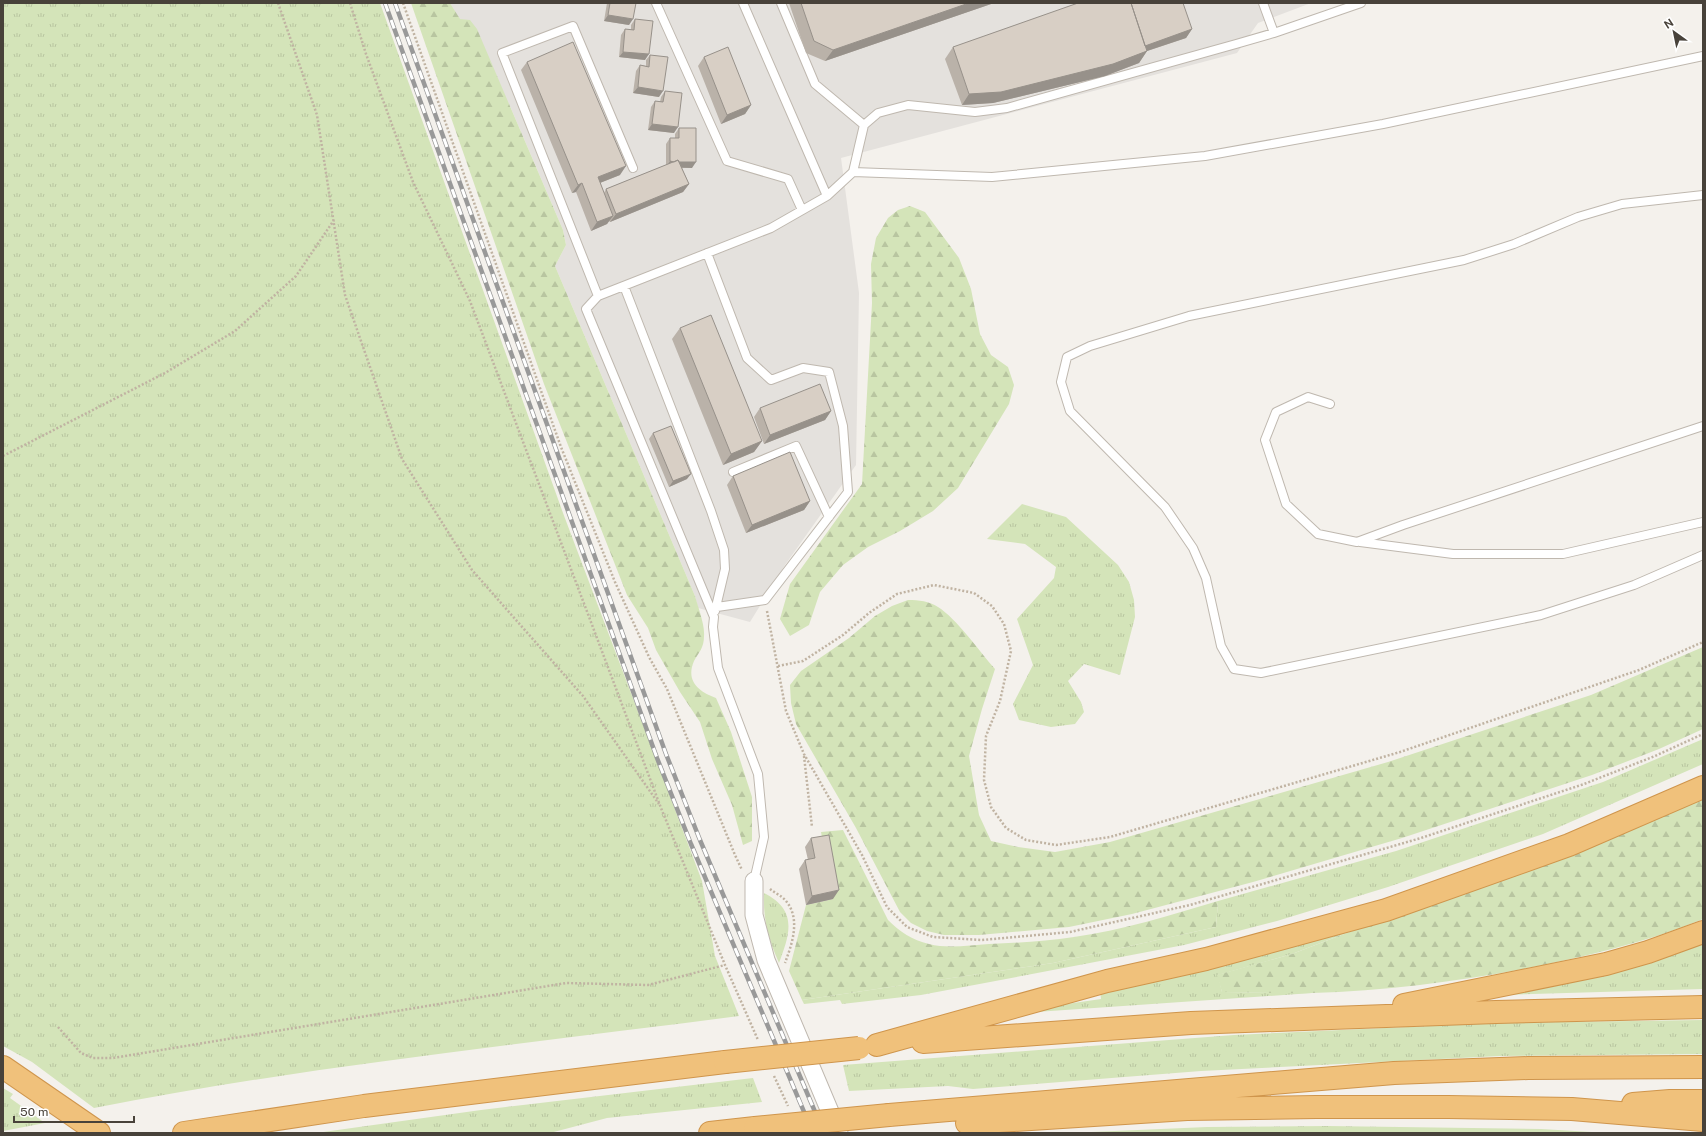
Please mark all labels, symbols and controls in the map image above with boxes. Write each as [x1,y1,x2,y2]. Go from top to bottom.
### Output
north arrow [1654,12,1694,52]
text: N [1662,16,1675,31]
scale bar [14,1098,134,1124]
text: 50 m [20,1105,48,1119]

